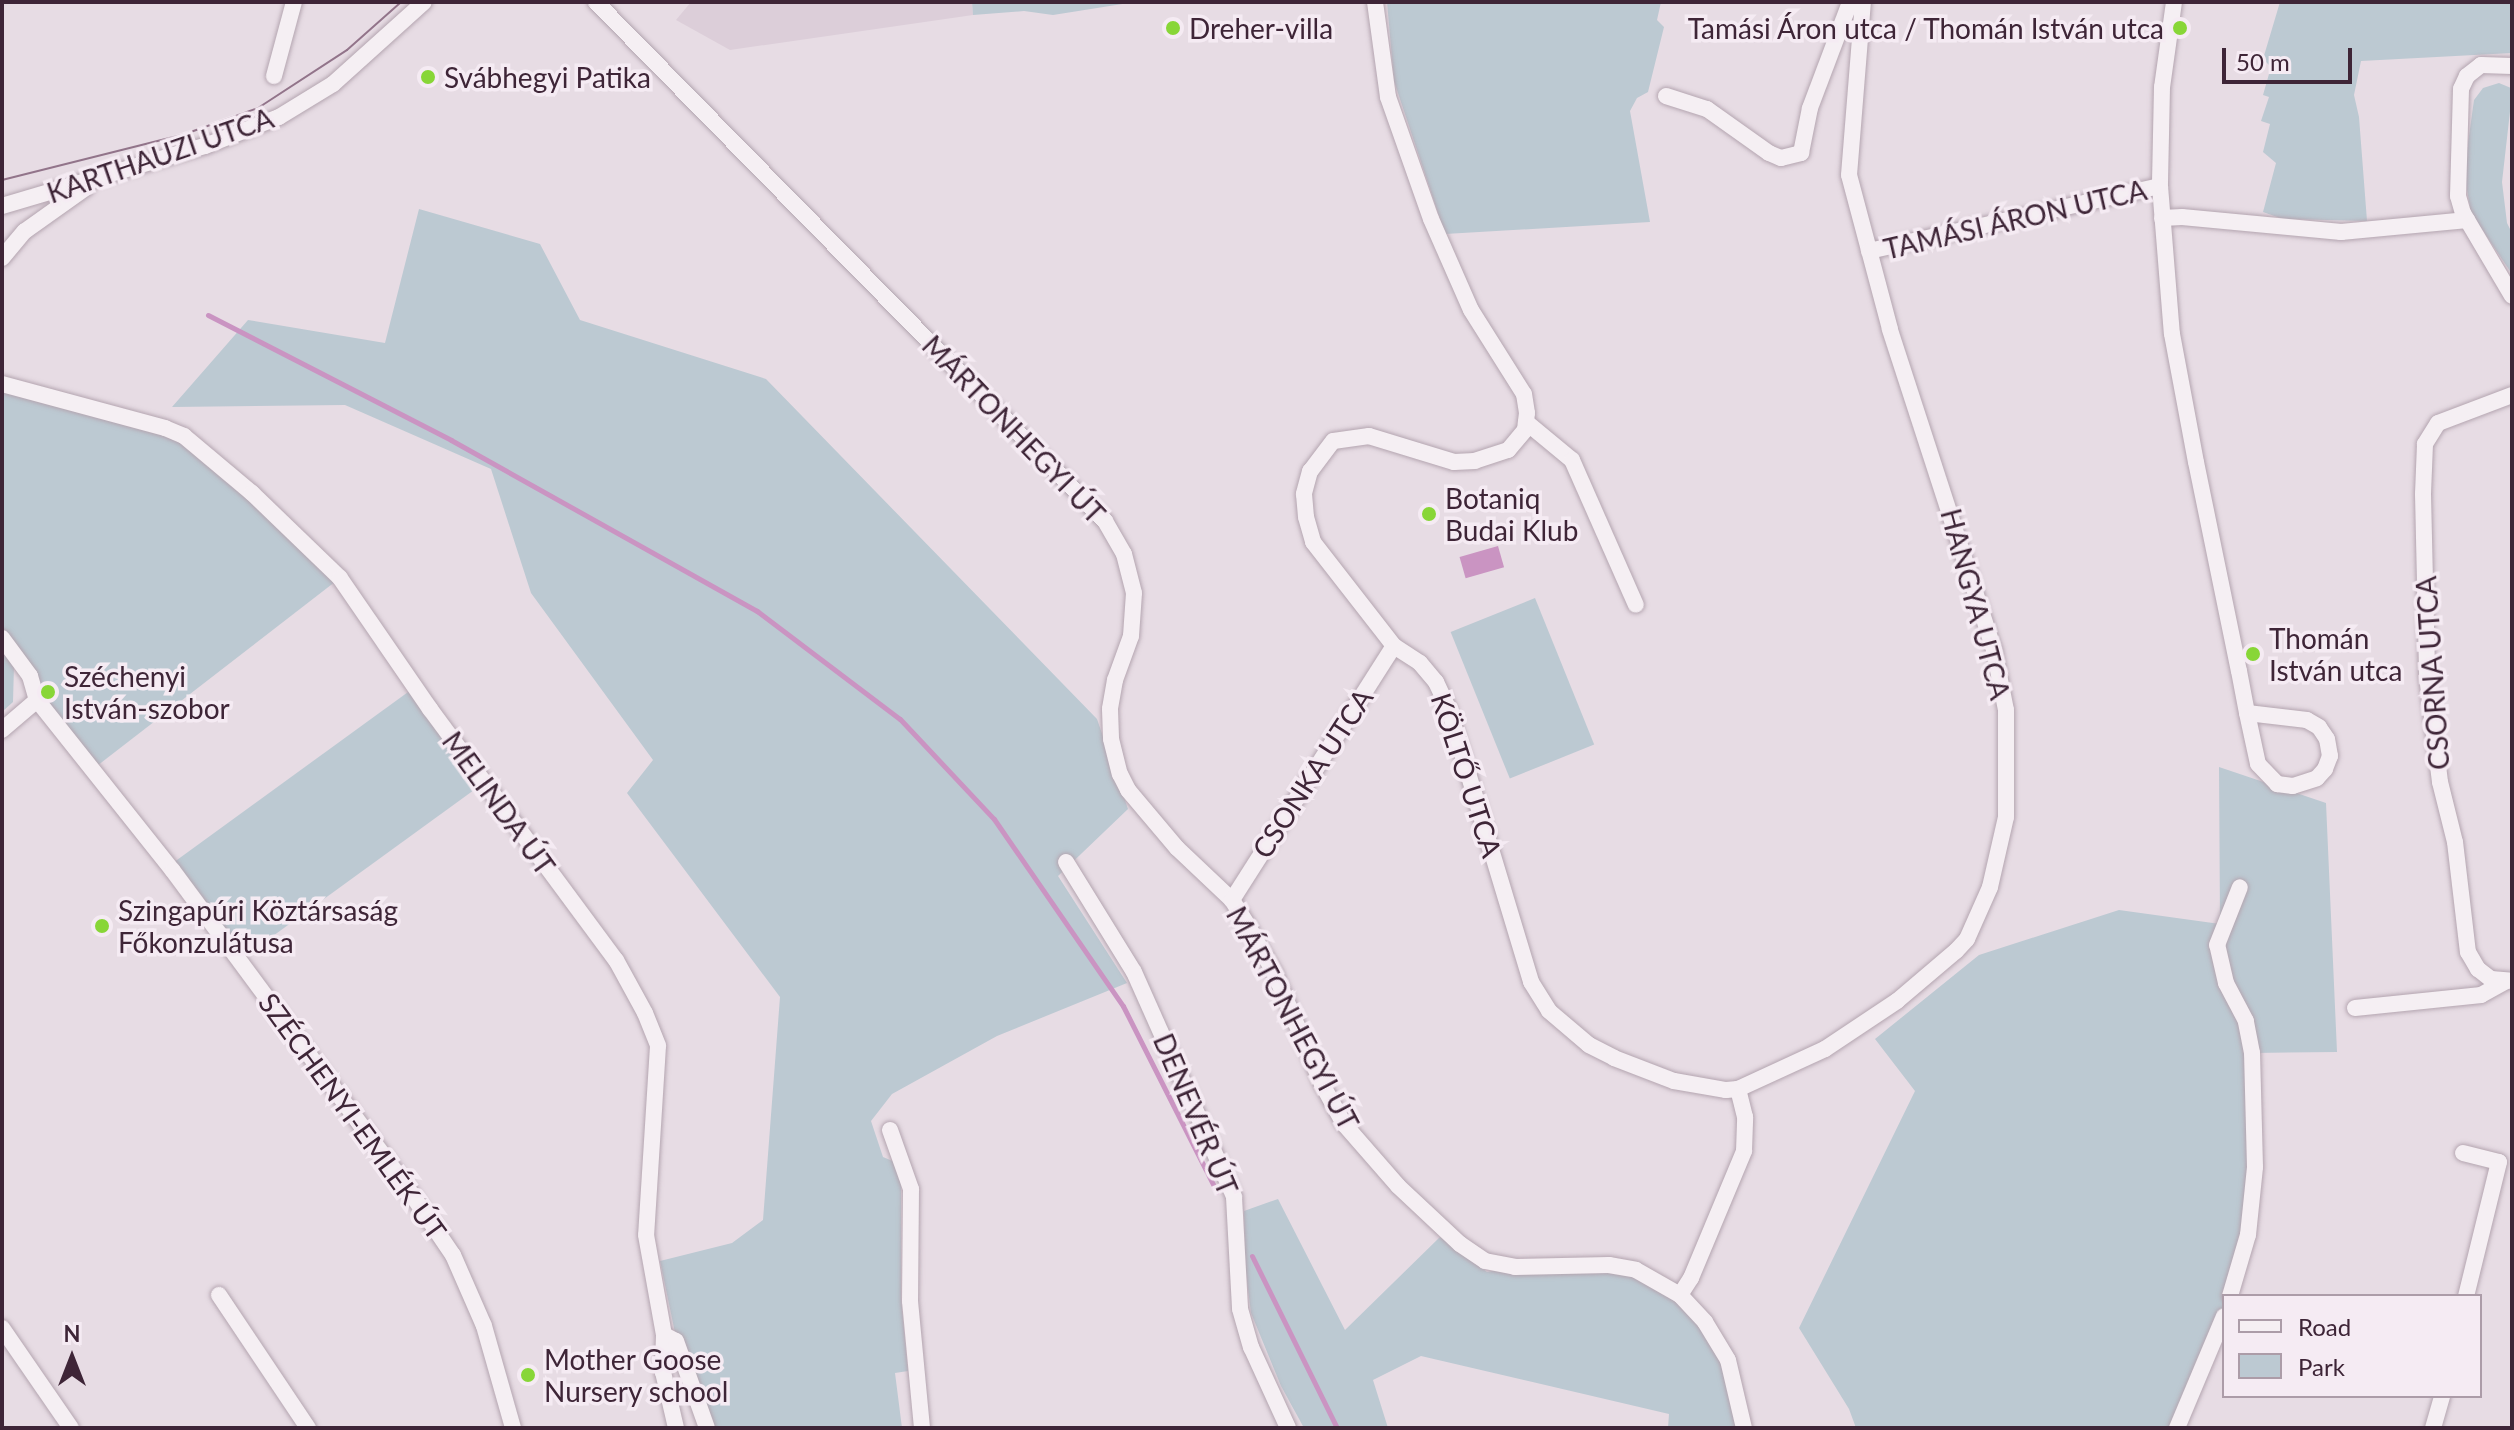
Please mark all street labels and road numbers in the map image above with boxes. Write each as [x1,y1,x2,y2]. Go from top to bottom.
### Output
street label: KARTHAUZI UTCA [42,101,278,209]
street label: TAMÁSI ÁRON UTCA [1880,172,2150,266]
street label: MÁRTONHEGYI ÚT [916,328,1112,530]
street label: HANGYA UTCA [1934,504,2018,704]
street label: CSORNA UTCA [2408,574,2456,772]
street label: CSONKA UTCA [1244,682,1380,864]
street label: KÖLTŐ UTCA [1425,689,1509,861]
street label: MELINDA ÚT [436,724,562,882]
street label: MÁRTONHEGYI ÚT [1220,901,1366,1135]
street label: SZÉCHENYI-EMLÉK ÚT [252,986,454,1246]
street label: DENEVÉR ÚT [1147,1028,1245,1200]

